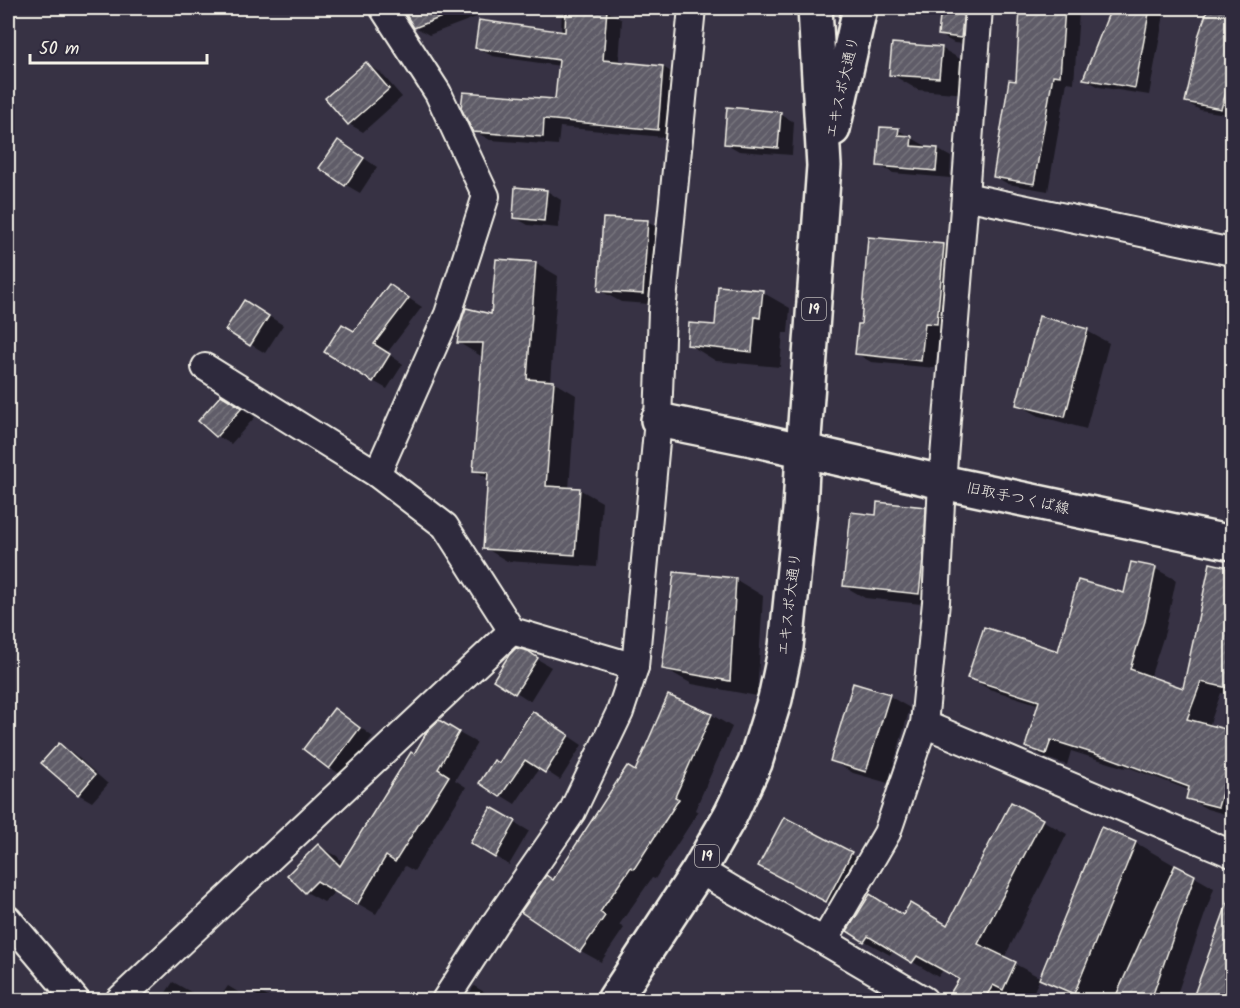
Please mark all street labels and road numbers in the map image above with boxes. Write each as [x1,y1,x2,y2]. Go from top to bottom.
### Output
street label: エキスポ大通り [820,34,866,141]
road number: 19 [802,298,826,320]
street label: 旧取手つくば線 [964,476,1072,522]
street label: エキスポ大通り [772,551,808,657]
road number: 19 [695,845,719,867]

